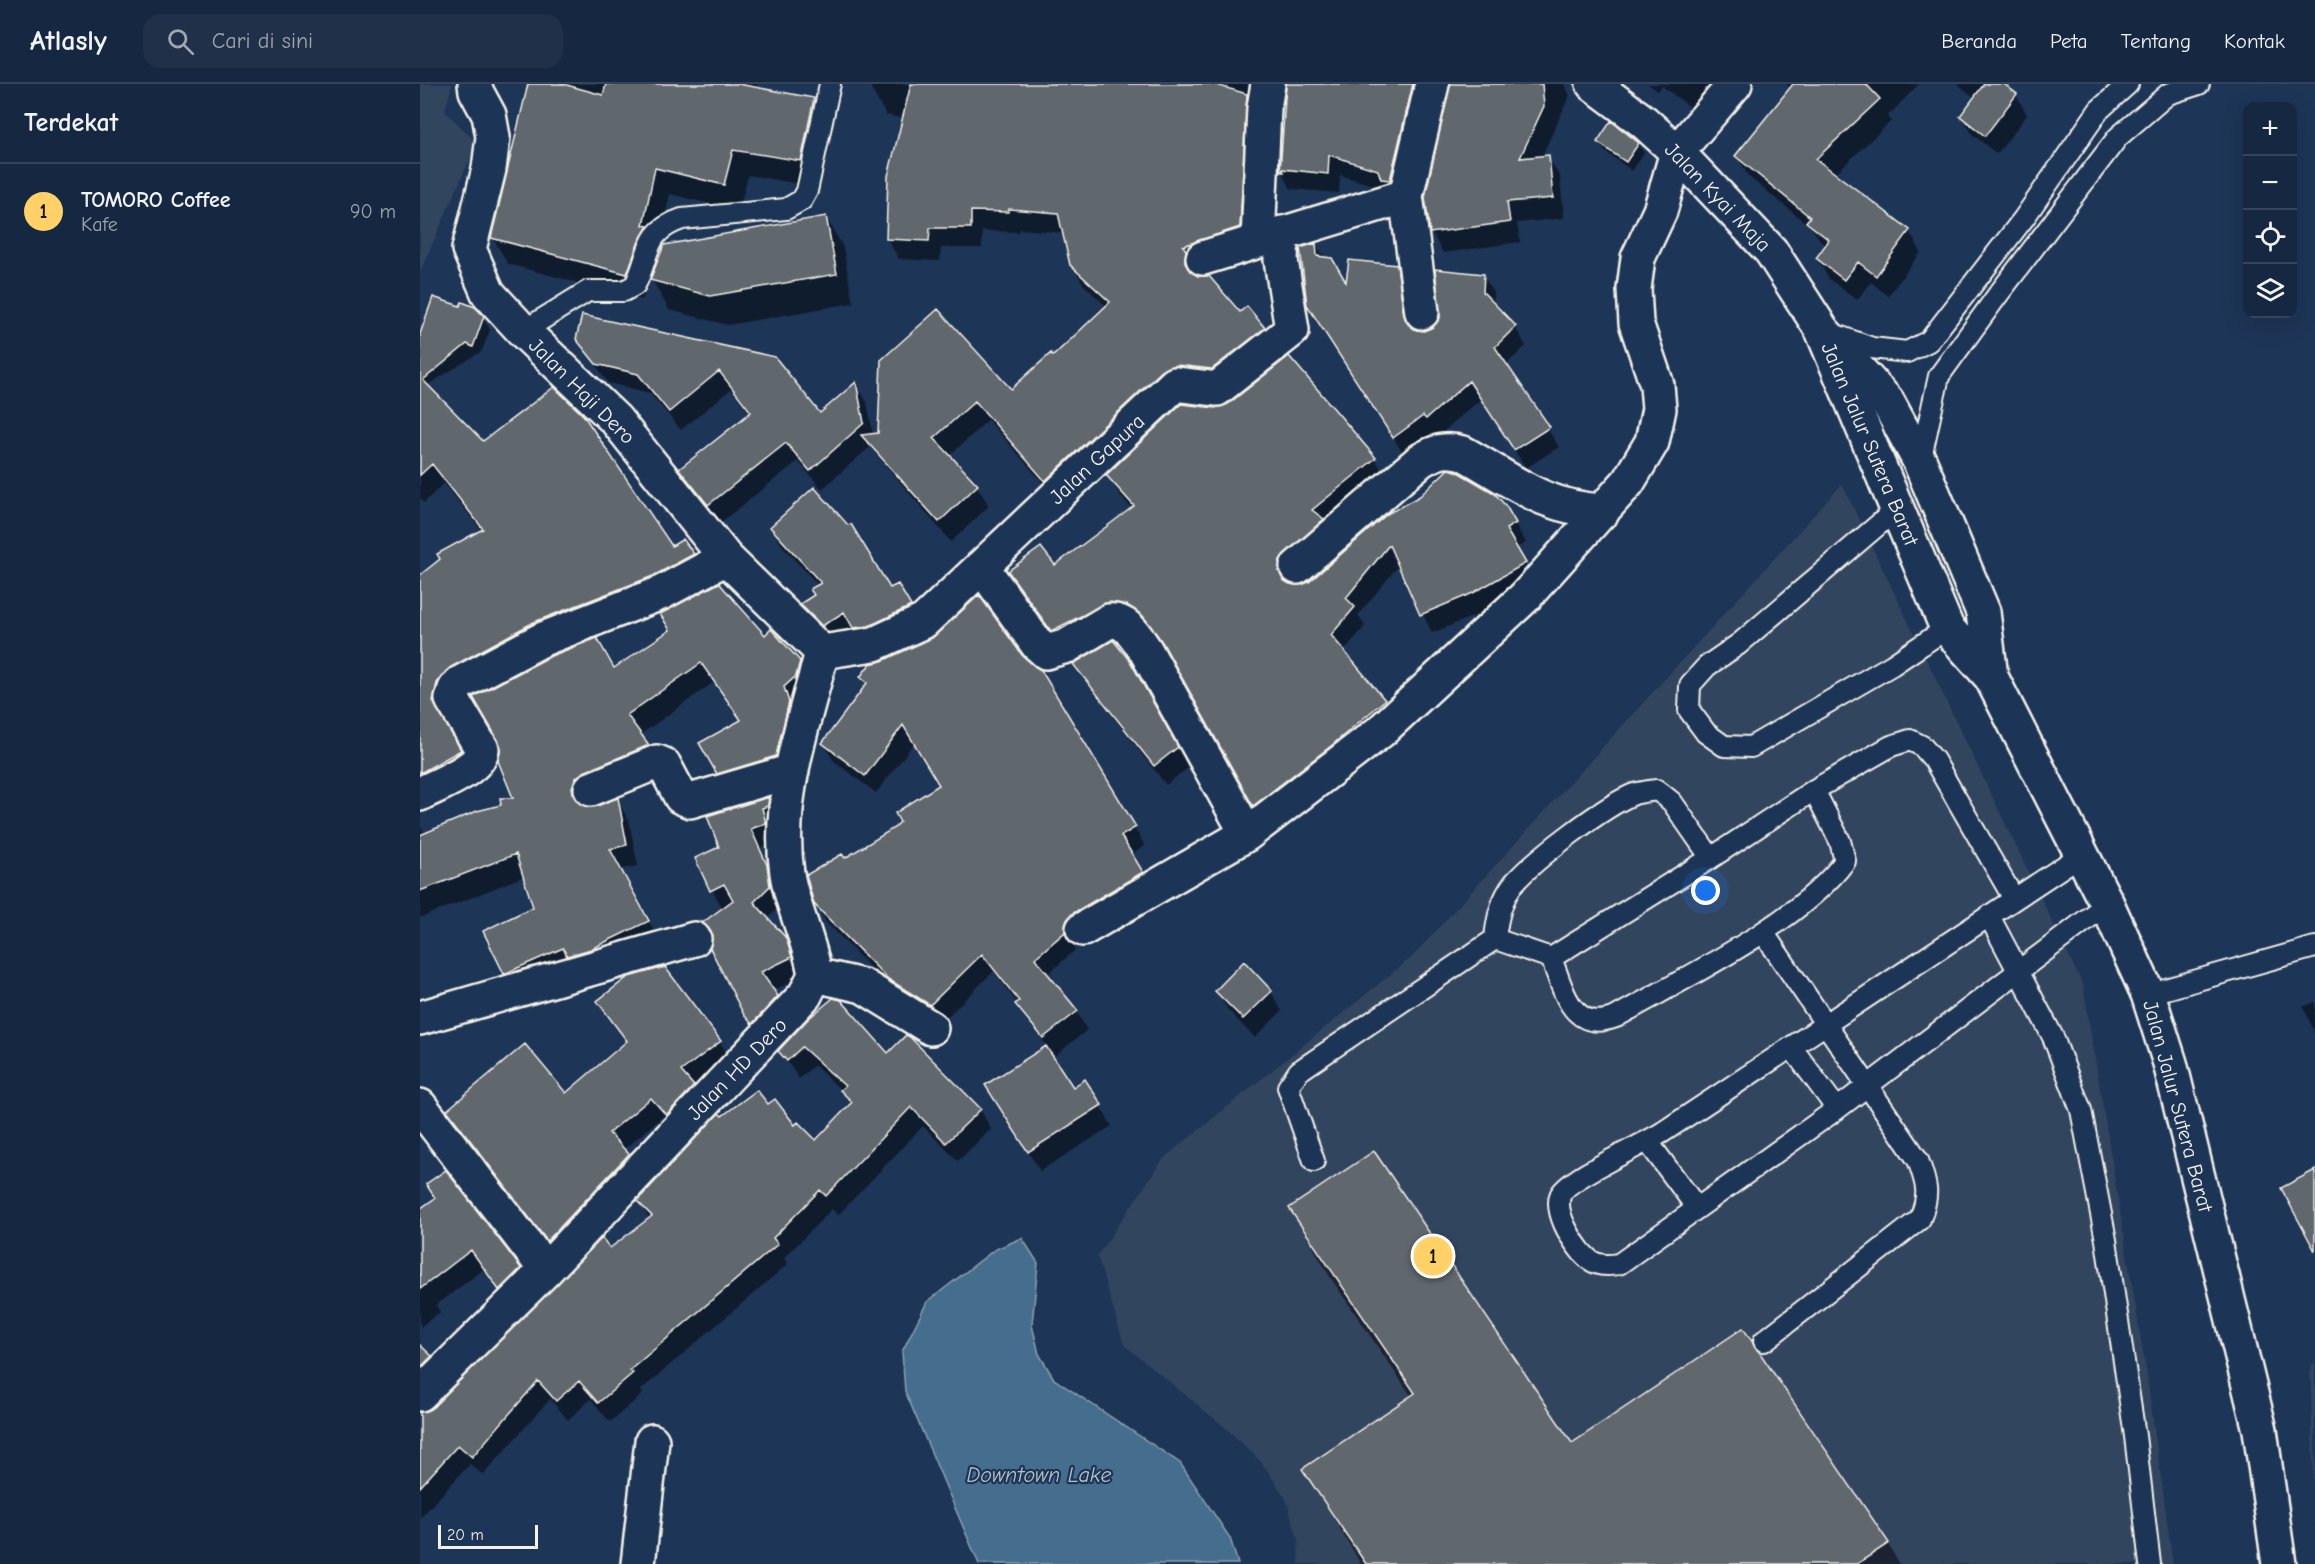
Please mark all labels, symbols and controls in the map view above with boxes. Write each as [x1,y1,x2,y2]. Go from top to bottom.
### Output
search box [143,14,563,68]
text: Atlasly [30,25,107,57]
icon: search [164,25,197,58]
text: Cari di sini [212,28,313,54]
text: Beranda [1941,29,2017,53]
text: Peta [2050,29,2088,53]
text: Tentang [2121,29,2191,53]
text: Kontak [2224,29,2285,53]
map controls [2243,102,2297,318]
button: + [2243,102,2297,156]
text: Terdekat [24,108,118,138]
street label: Jalan Kyai Maja [1660,138,1776,256]
button: − [2243,156,2297,210]
text: TOMORO Coffee [81,187,231,213]
text: 1 [40,200,47,223]
text: 90 m [350,200,396,223]
button: locate [2243,210,2297,264]
text: Kafe [81,213,118,236]
button: layers [2243,264,2297,318]
street label: Jalan Haji Dero [524,333,640,449]
street label: Jalan Jalur Sutera Barat [1816,339,1924,550]
street label: Jalan Gapura [1045,409,1149,509]
your location [1691,876,1720,905]
street label: Jalan Jalur Sutera Barat [2138,997,2218,1215]
street label: Jalan HD Dero [682,1013,792,1125]
pin: 1 [1414,1234,1452,1278]
water label: Downtown Lake [966,1462,1112,1488]
scale bar [438,1522,538,1550]
text: 20 m [447,1526,484,1544]

